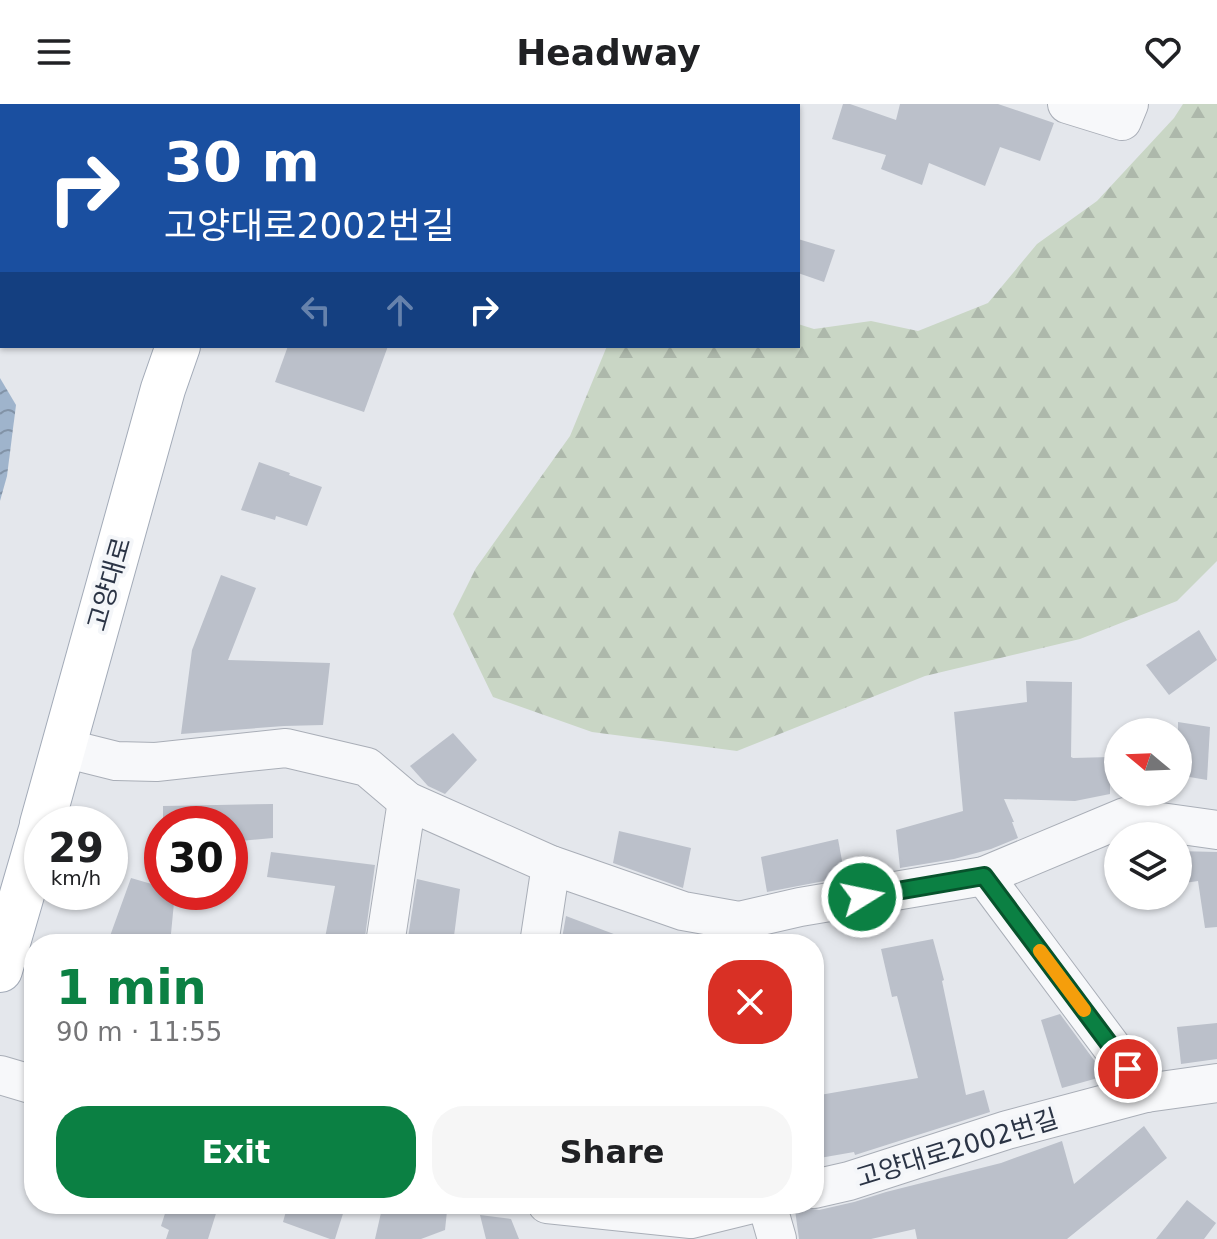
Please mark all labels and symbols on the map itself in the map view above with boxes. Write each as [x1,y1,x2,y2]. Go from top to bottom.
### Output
street label: 고양대로 [81,534,137,634]
north arrow [1104,718,1192,806]
speed limit sign: 30 [144,806,248,910]
position arrow [820,855,904,939]
pin [1094,1035,1162,1103]
street label: 고양대로2002번길 [852,1103,1062,1193]

